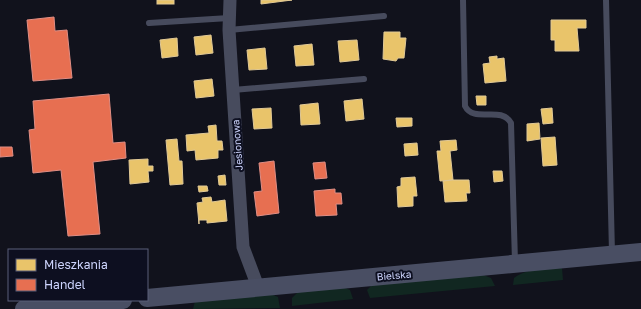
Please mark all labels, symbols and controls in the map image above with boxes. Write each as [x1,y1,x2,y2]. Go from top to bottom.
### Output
street label: Jesionowa [229,119,245,171]
legend [8,249,148,301]
text: Mieszkania [44,257,108,272]
street label: Bielska [376,268,412,282]
text: Handel [44,277,86,292]

